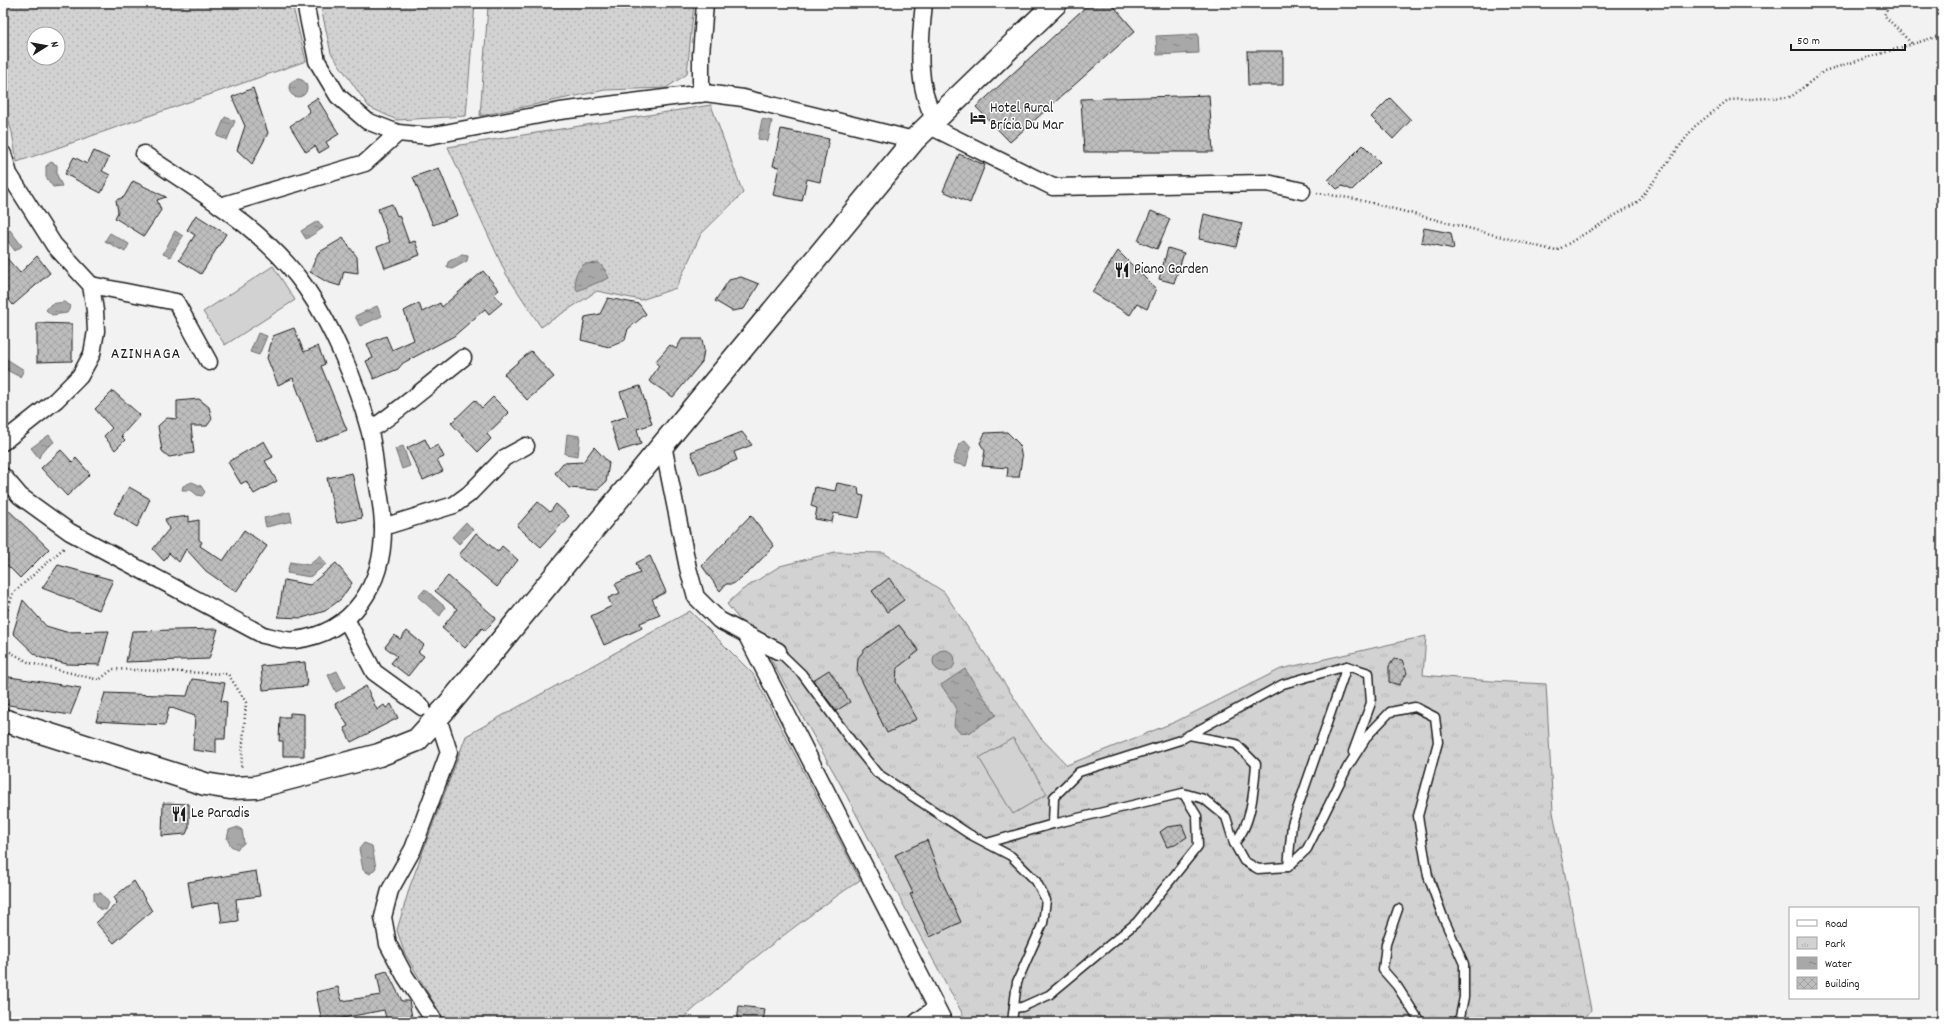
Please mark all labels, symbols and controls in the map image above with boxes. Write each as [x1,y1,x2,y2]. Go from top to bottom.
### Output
north arrow [26,26,66,66]
scale bar [1791,26,1905,52]
text: 50 m [1797,33,1820,50]
text: N [45,40,62,49]
place label: Hotel Rural Brícia Du Mar [990,98,1064,137]
hotel icon: Hotel Rural Brícia Du Mar [969,109,987,127]
place label: Piano Garden [1134,259,1208,281]
restaurant icon: Piano Garden [1113,261,1131,279]
district label: AZINHAGA [111,343,181,366]
place label: Le Paradis [191,803,250,825]
restaurant icon: Le Paradis [170,805,188,823]
legend [1789,907,1919,999]
text: Road [1825,916,1847,933]
text: Park [1825,936,1846,953]
text: Water [1825,956,1852,973]
text: Building [1825,976,1860,993]

